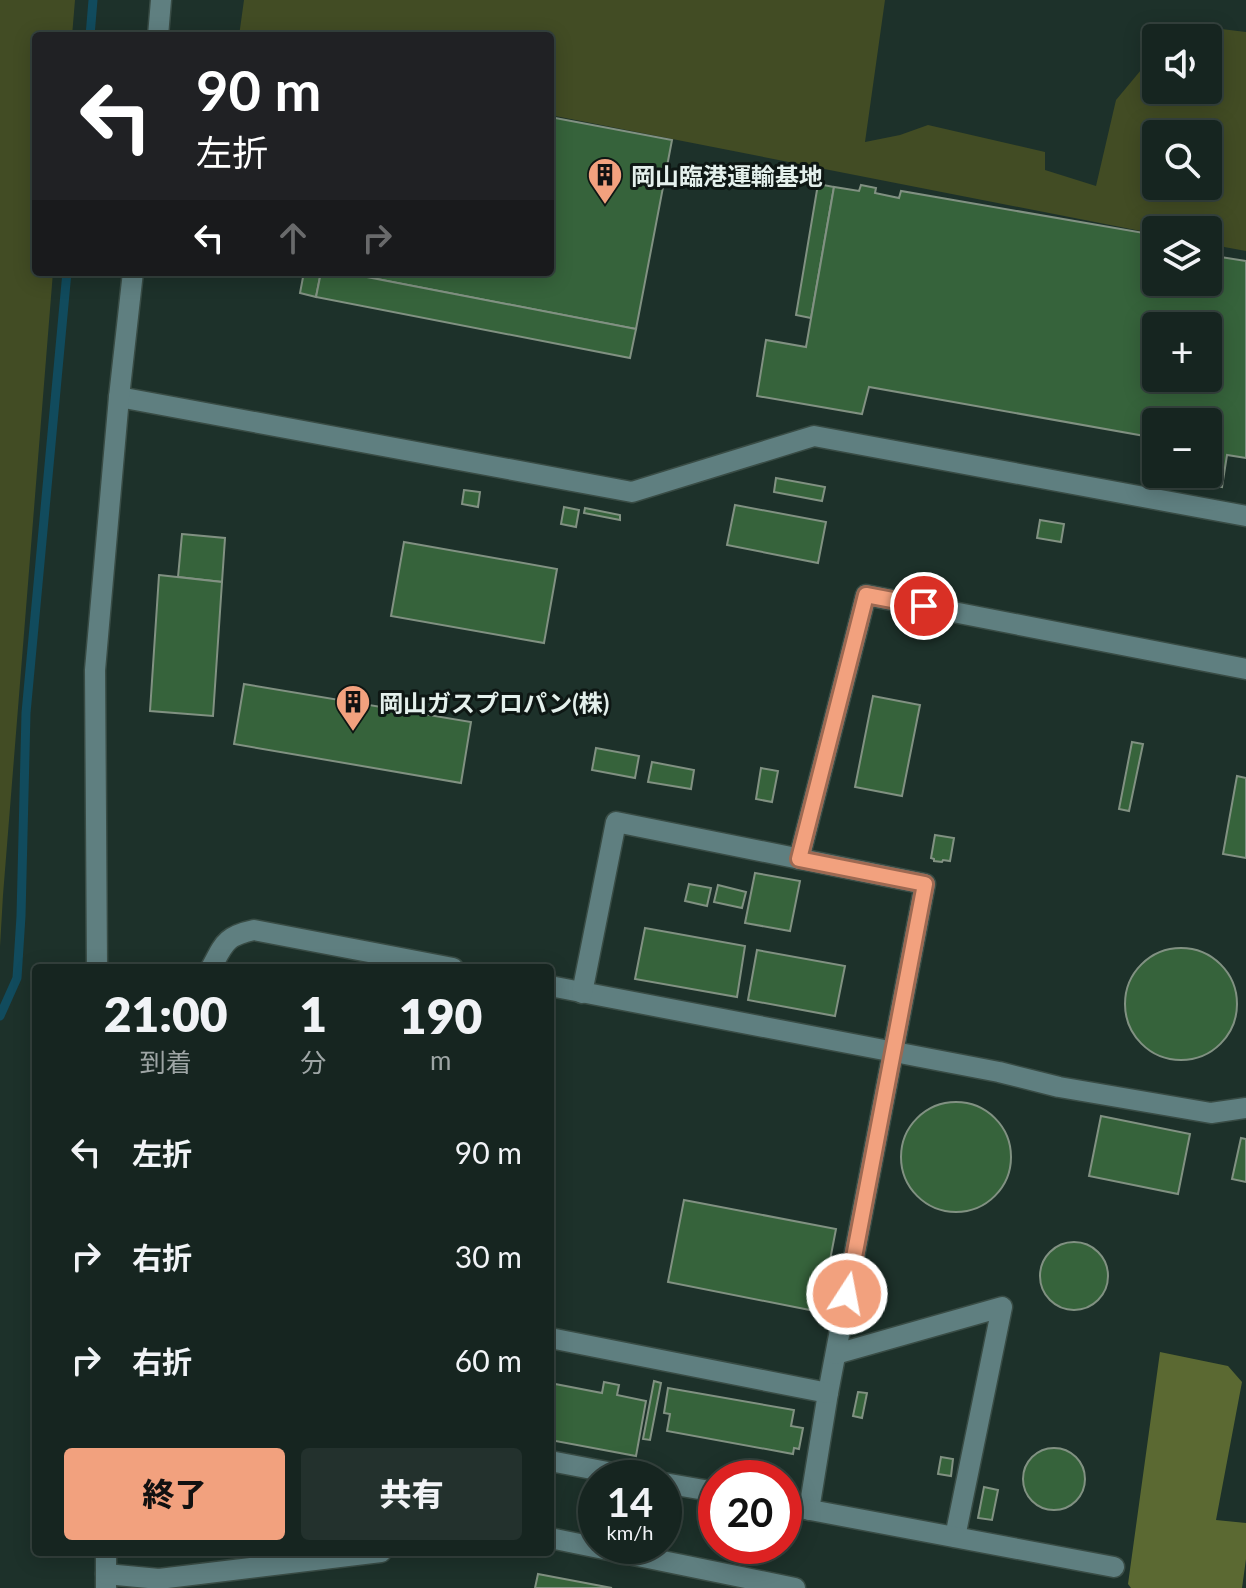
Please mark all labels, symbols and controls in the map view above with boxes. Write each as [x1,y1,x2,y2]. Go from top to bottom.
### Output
map controls [1142,24,1222,488]
button: sound [1142,24,1222,104]
text: 90 m [196,56,321,123]
icon: left [64,64,168,168]
button: search [1142,120,1222,200]
text: 左折 [196,130,268,174]
building icon: 岡山臨港運輸基地 [586,156,624,206]
place label: 岡山臨港運輸基地 [631,161,823,190]
icon: left [187,216,231,260]
icon: ahead [271,216,315,260]
icon: right [355,216,399,260]
button: layers [1142,216,1222,296]
button: + [1142,312,1222,392]
button: − [1142,408,1222,488]
pin [890,572,958,640]
icon: arrive [902,584,946,628]
building icon: 岡山ガスプロパン(株) [334,683,372,733]
place label: 岡山ガスプロパン(株) [379,688,609,717]
text: 21:00 [104,985,228,1042]
text: 1 [299,985,327,1042]
text: 190 [399,987,482,1044]
text: m [430,1044,451,1076]
text: 到着 [140,1046,192,1078]
text: 分 [300,1046,326,1078]
icon: left [64,1130,108,1174]
text: 90 m [455,1134,522,1170]
text: 左折 [132,1135,192,1171]
icon: right [64,1234,108,1278]
text: 30 m [455,1238,522,1274]
text: 右折 [132,1239,192,1275]
position arrow [805,1252,889,1336]
icon: right [64,1338,108,1382]
text: 60 m [455,1342,522,1378]
text: 右折 [132,1343,192,1379]
button: 終了 [64,1448,285,1540]
button: 共有 [301,1448,522,1540]
speed limit sign: 20 [698,1460,802,1564]
text: 14 [607,1478,653,1526]
text: km/h [607,1520,653,1544]

